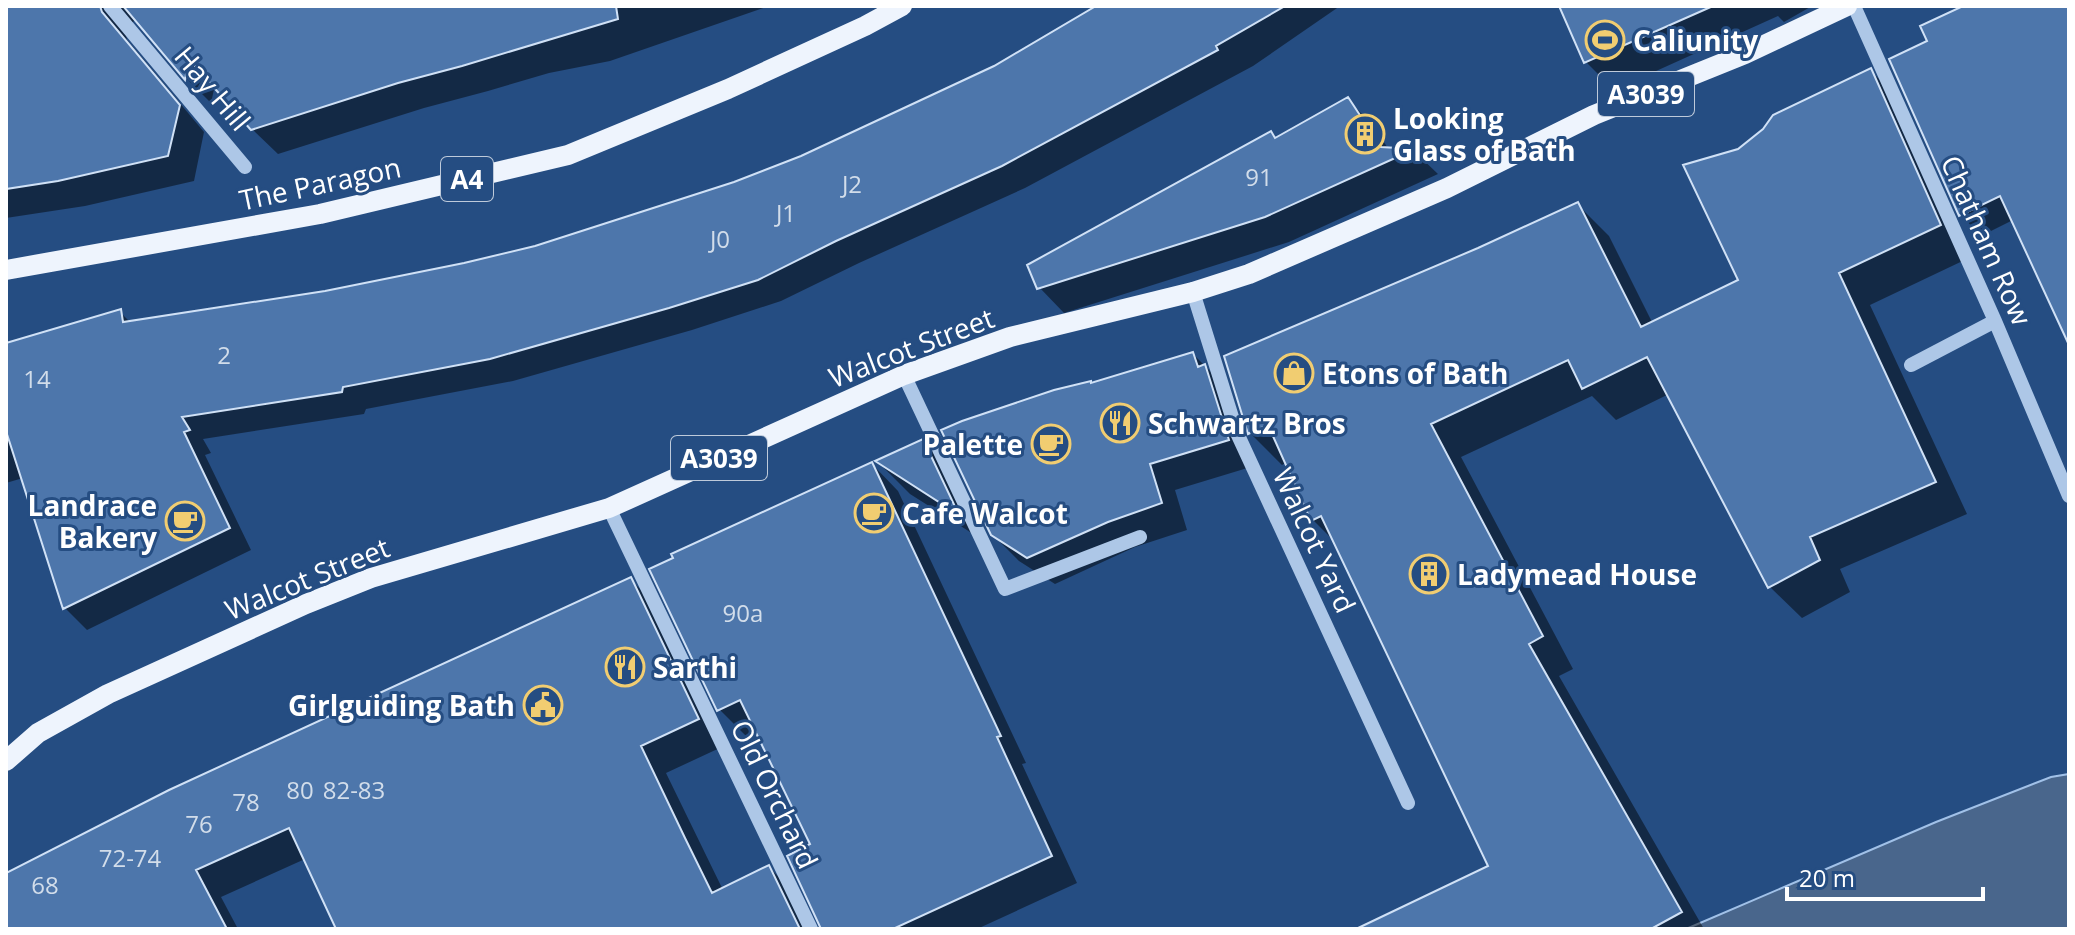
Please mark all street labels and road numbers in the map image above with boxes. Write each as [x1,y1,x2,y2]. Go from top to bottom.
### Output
street label: Hay Hill [167,38,259,138]
road number: A3039 [1598,72,1694,116]
street label: The Paragon [236,147,404,219]
street label: Chatham Row [1933,149,2042,331]
road number: A4 [441,157,493,201]
street label: Walcot Street [823,298,999,396]
road number: A3039 [671,436,767,480]
street label: Walcot Yard [1265,461,1365,619]
street label: Walcot Street [219,528,395,628]
street label: Old Orchard [723,713,827,875]

